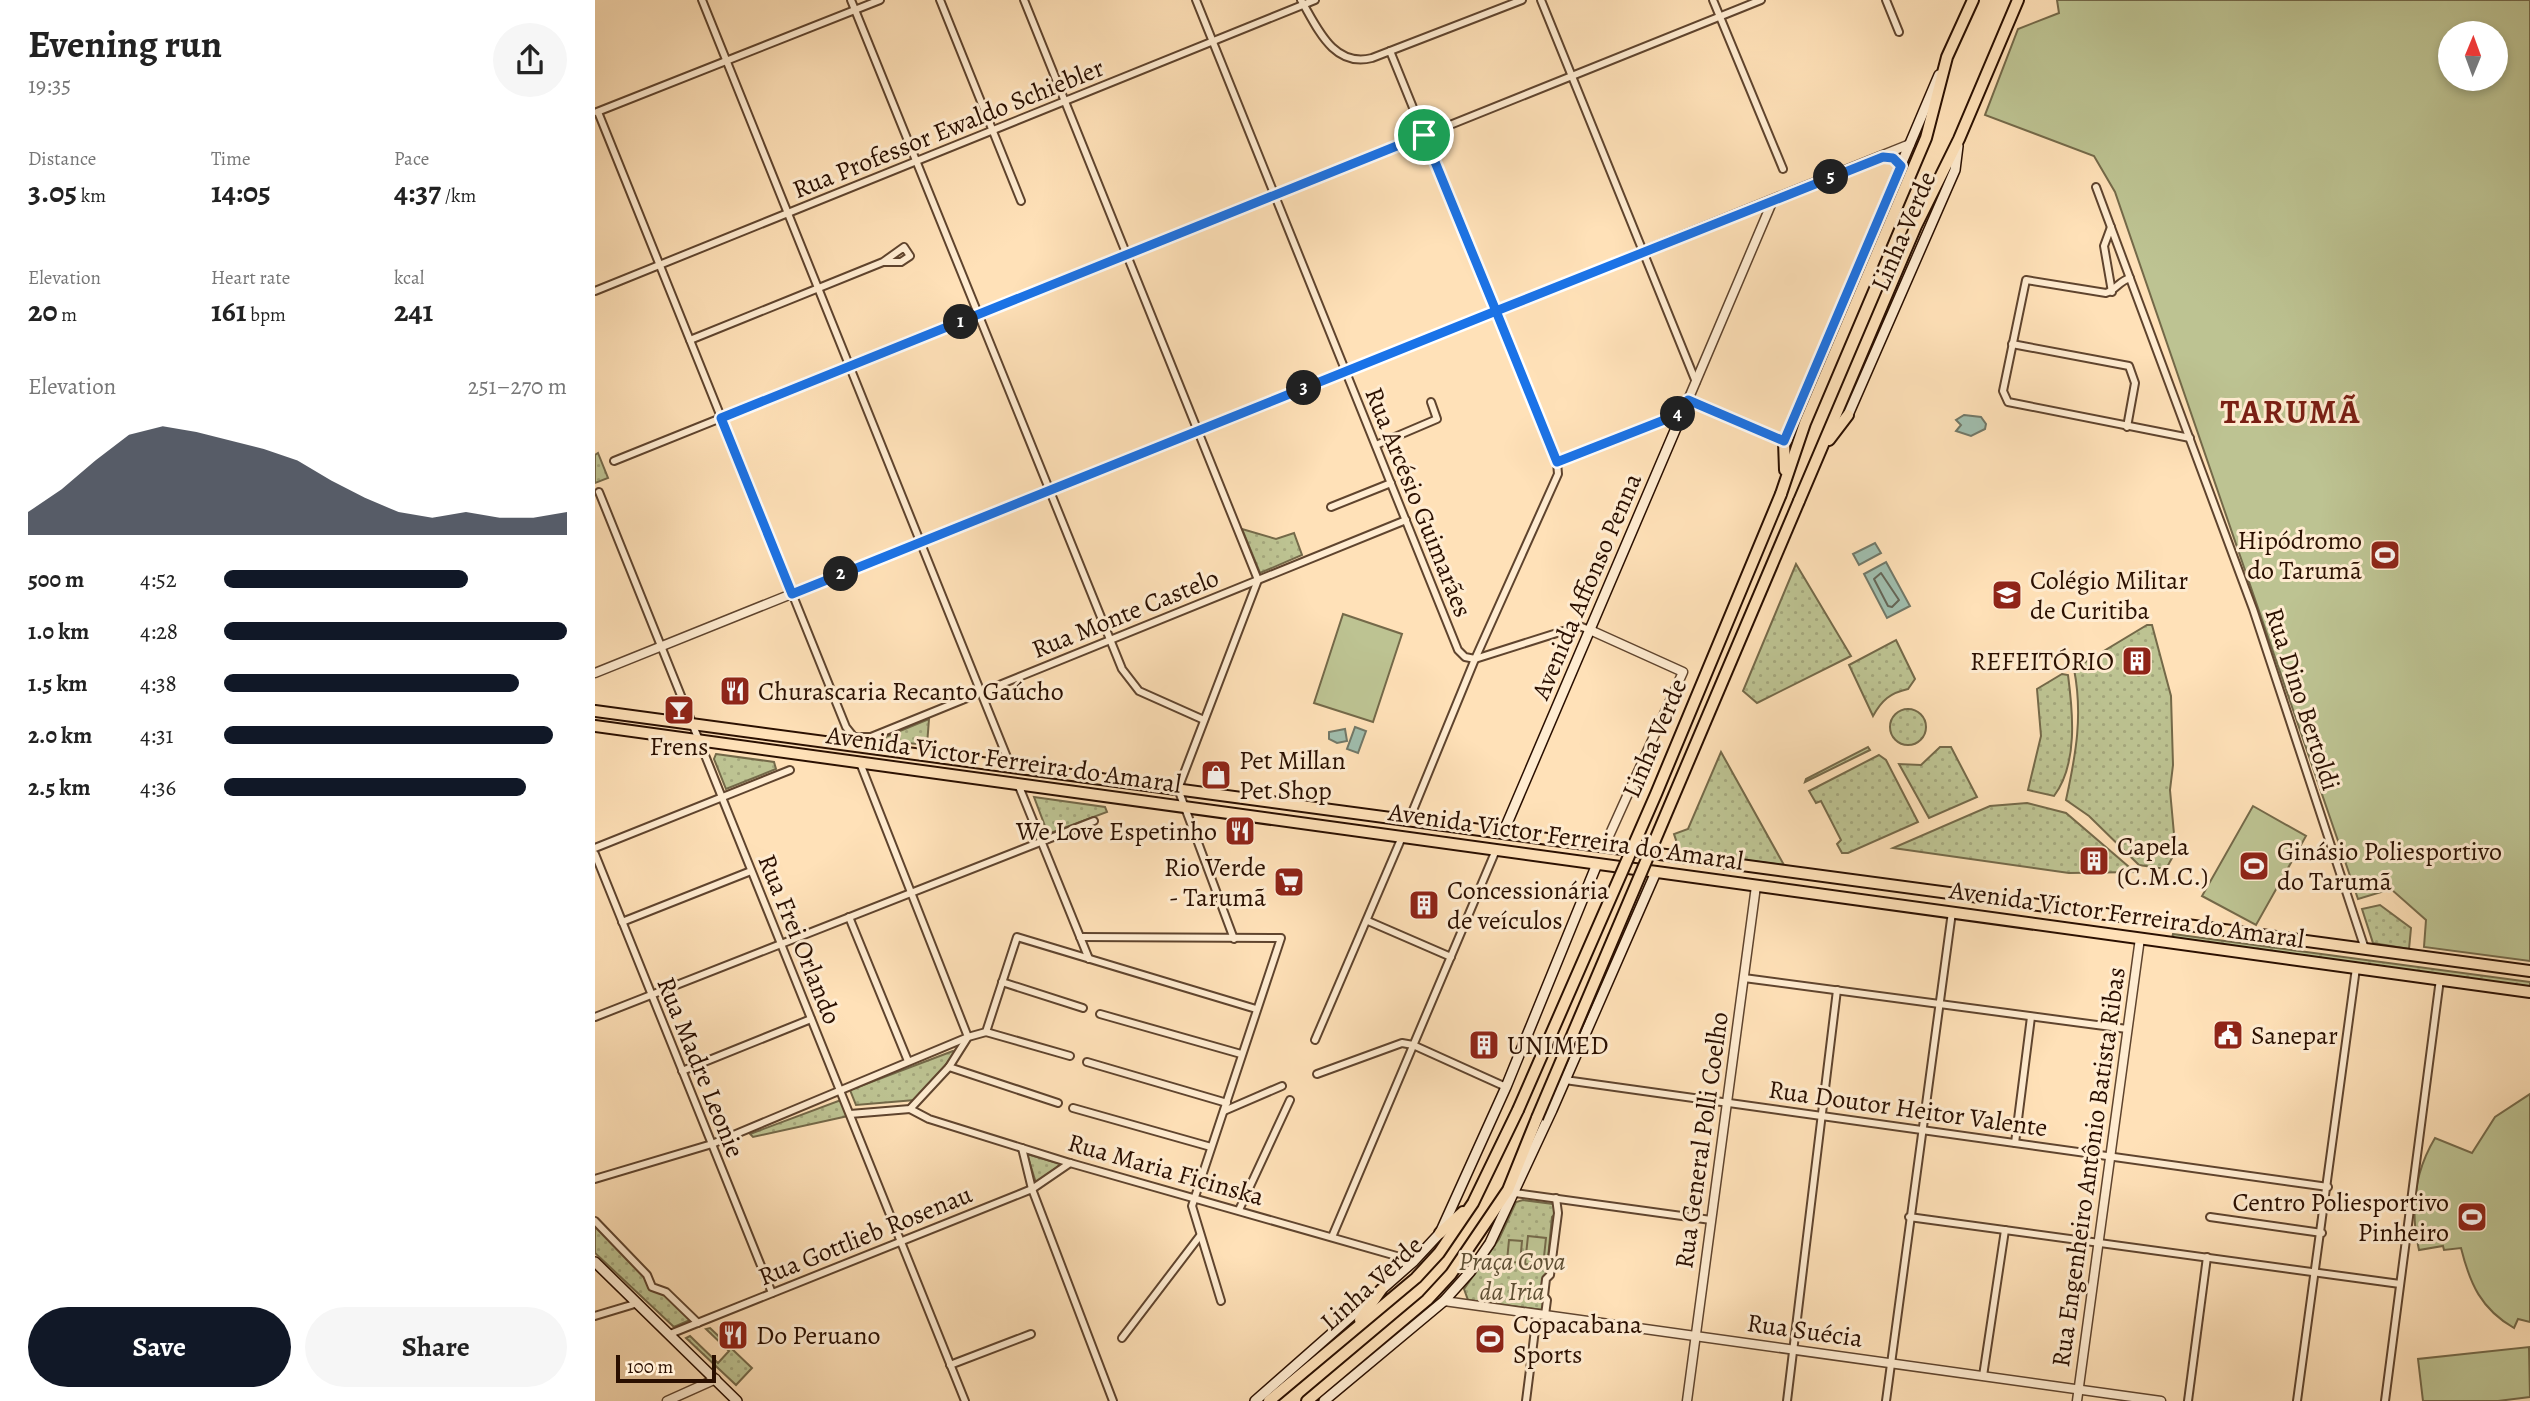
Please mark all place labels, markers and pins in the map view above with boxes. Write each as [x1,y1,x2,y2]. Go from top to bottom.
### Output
pin [1394,105,1454,165]
pin: 5 [1813,160,1849,194]
pin: 1 [943,304,979,340]
pin: 3 [1287,370,1321,406]
pin: 4 [1661,396,1695,432]
place label: Hipódromo do Tarumã [2237,523,2362,588]
sports icon: Hipódromo do Tarumã [2368,538,2402,572]
pin: 2 [824,556,859,592]
place label: Colégio Militar de Curitiba [2030,563,2188,628]
school or university icon: Colégio Militar de Curitiba [1990,578,2024,612]
place label: REFEITÓRIO [1970,644,2114,679]
building icon: REFEITÓRIO [2120,644,2154,678]
restaurant icon: Churascaria Recanto Gaúcho [718,674,752,708]
place label: Churascaria Recanto Gaúcho [758,674,1064,709]
bar icon: Frens [662,693,696,727]
place label: Frens [650,729,708,764]
place label: Pet Millan Pet Shop [1239,743,1346,808]
shop icon: Pet Millan Pet Shop [1199,758,1233,792]
place label: We Love Espetinho [1015,814,1217,849]
restaurant icon: We Love Espetinho [1223,814,1257,848]
place label: Capela (C.M.C.) [2117,829,2208,894]
place label: Ginásio Poliesportivo do Tarumã [2277,834,2502,899]
building icon: Capela (C.M.C.) [2077,844,2111,878]
sports icon: Ginásio Poliesportivo do Tarumã [2237,849,2271,883]
place label: Rio Verde - Tarumã [1164,850,1266,915]
supermarket icon: Rio Verde - Tarumã [1272,865,1306,899]
place label: Concessionária de veículos [1447,873,1609,938]
building icon: Concessionária de veículos [1407,888,1441,922]
public building icon: Sanepar [2211,1018,2245,1052]
place label: Sanepar [2251,1018,2338,1053]
building icon: UNIMED [1467,1028,1501,1062]
place label: UNIMED [1507,1028,1608,1063]
place label: Centro Poliesportivo Pinheiro [2232,1185,2449,1250]
sports icon: Centro Poliesportivo Pinheiro [2455,1200,2489,1234]
place label: Copacabana Sports [1513,1307,1642,1372]
restaurant icon: Do Peruano [716,1318,750,1352]
place label: Do Peruano [756,1318,881,1353]
sports icon: Copacabana Sports [1473,1322,1507,1356]

